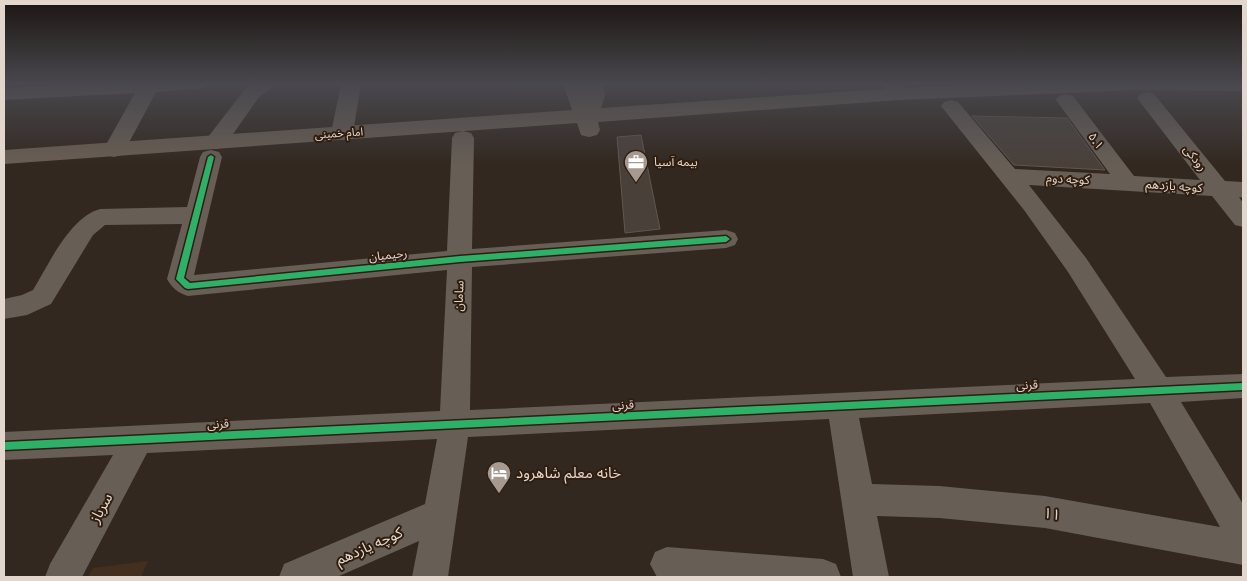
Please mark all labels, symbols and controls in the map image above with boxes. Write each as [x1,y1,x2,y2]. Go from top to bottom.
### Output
street label: امام خمینی [314,124,364,143]
street label: ۵.۱ [1085,129,1108,152]
street label: رودکی [1180,142,1210,174]
office icon: بیمه آسیا [623,149,649,183]
place label: بیمه آسیا [654,154,698,169]
street label: کوچه دوم [1046,170,1091,189]
street label: کوچه یازدهم [1145,176,1204,197]
street label: رحیمیان [368,245,408,264]
street label: سامان [450,280,467,312]
street label: قرنی [1016,376,1038,393]
street label: قرنی [612,396,634,413]
street label: قرنی [207,415,229,432]
hotel icon: خانه معلم شاهرود [486,460,512,494]
place label: خانه معلم شاهرود [516,463,621,484]
street label: سرباز [84,489,117,527]
street label: ۱۱ [1042,503,1062,523]
street label: کوچه یازدهم [332,522,407,571]

